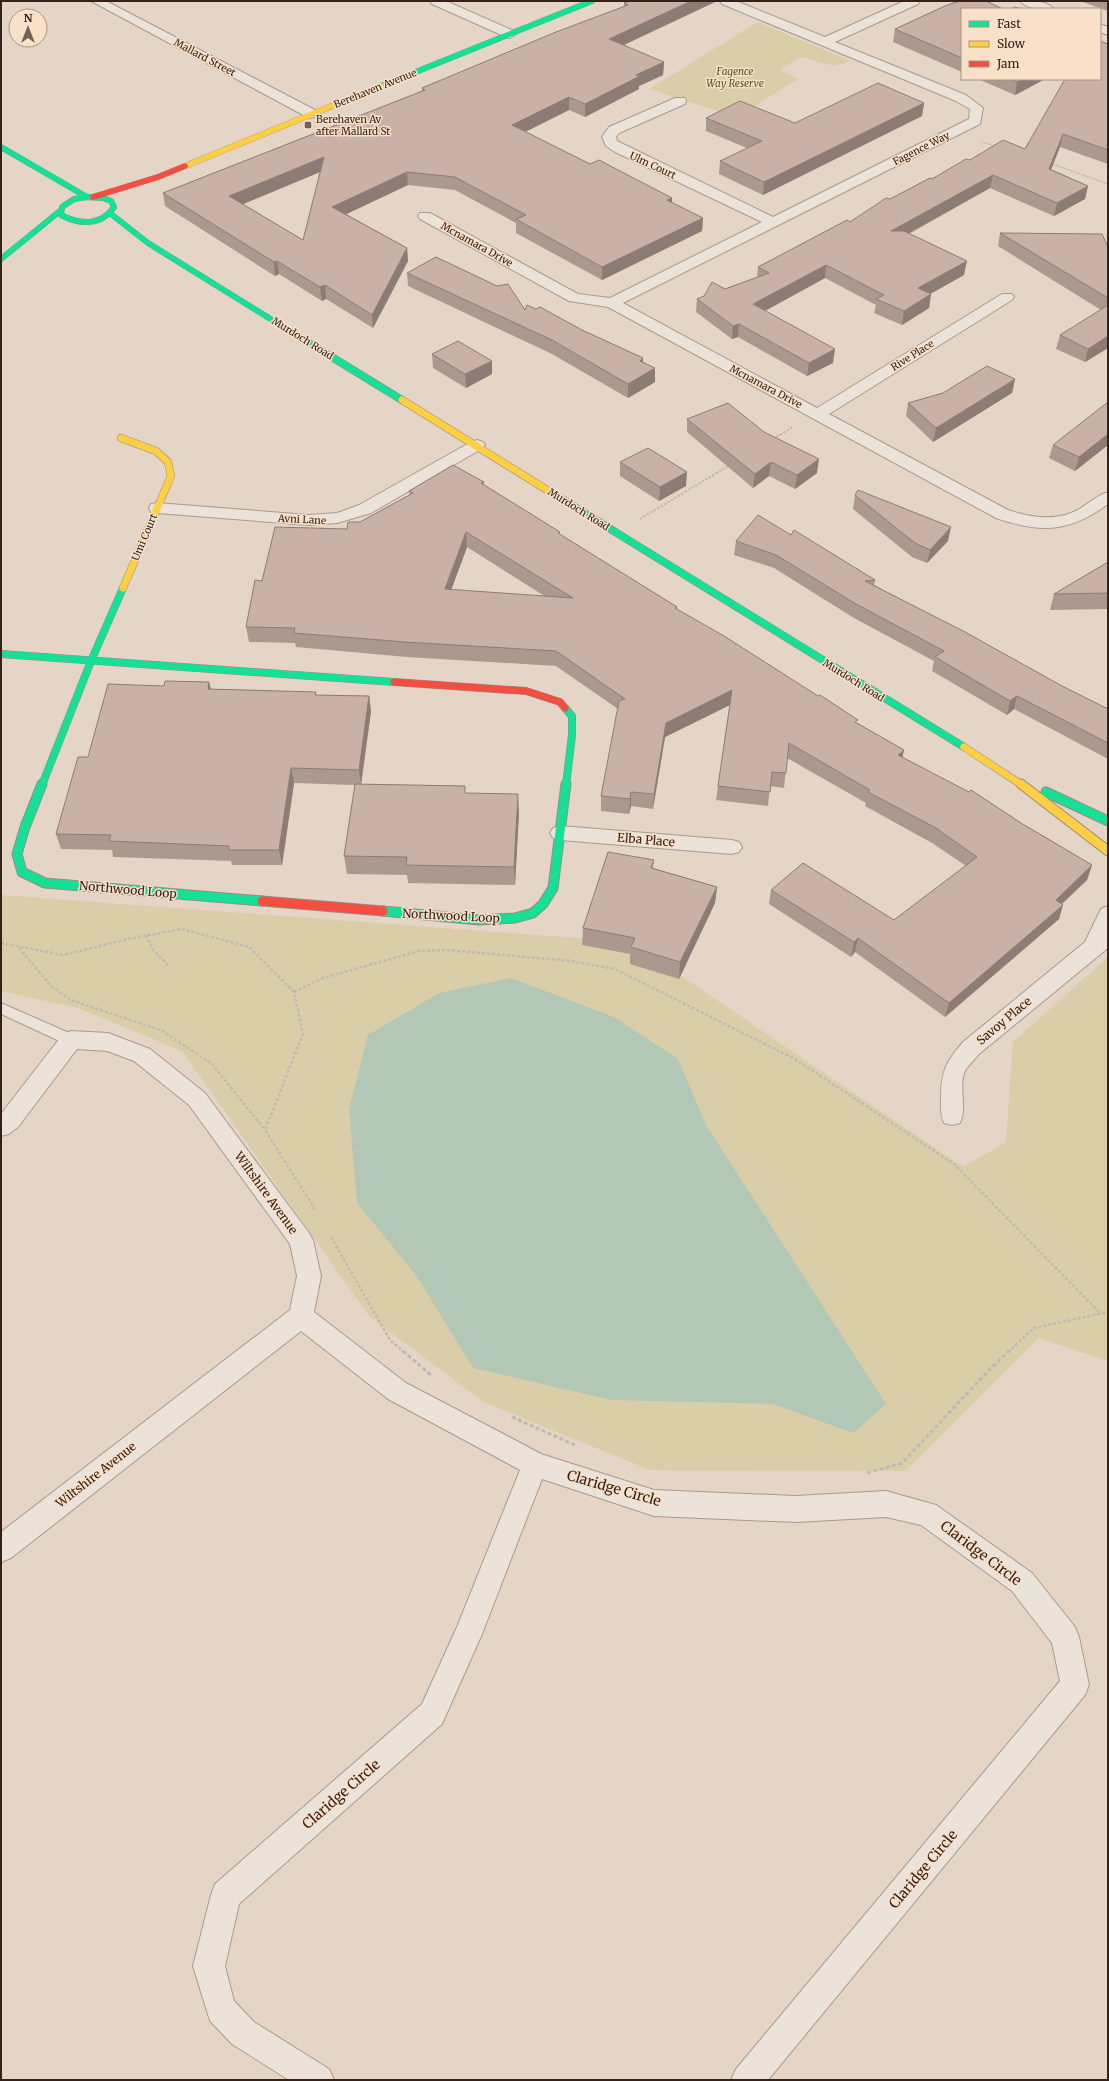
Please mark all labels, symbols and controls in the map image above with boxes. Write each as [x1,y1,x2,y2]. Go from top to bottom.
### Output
north arrow [8,8,48,48]
legend [961,8,1101,80]
text: N [24,11,33,25]
text: Fast [997,16,1021,31]
street label: Mallard Street [172,36,238,79]
text: Slow [997,36,1026,51]
text: Jam [996,56,1020,71]
park label: Fagence Way Reserve [706,65,764,90]
street label: Berehaven Avenue [332,66,419,111]
place label: Berehaven Av after Mallard St [316,113,390,138]
marker: Berehaven Av after Mallard St [303,120,313,130]
street label: Fagence Way [891,129,952,168]
street label: Ulm Court [628,149,678,182]
street label: Mcnamara Drive [439,219,515,270]
street label: Murdoch Road [269,314,336,363]
street label: Rive Place [888,337,936,374]
street label: Mcnamara Drive [727,362,804,411]
street label: Murdoch Road [545,485,612,534]
street label: Umi Court [129,512,160,563]
street label: Avni Lane [277,512,326,527]
street label: Murdoch Road [820,656,887,705]
street label: Elba Place [617,830,676,849]
street label: Northwood Loop [79,878,177,901]
street label: Northwood Loop [402,905,500,926]
street label: Savoy Place [973,993,1034,1048]
street label: Wiltshire Avenue [231,1148,301,1237]
street label: Wiltshire Avenue [52,1439,139,1511]
street label: Claridge Circle [565,1466,663,1510]
street label: Claridge Circle [937,1517,1025,1589]
street label: Claridge Circle [298,1755,384,1833]
street label: Claridge Circle [885,1826,961,1912]

